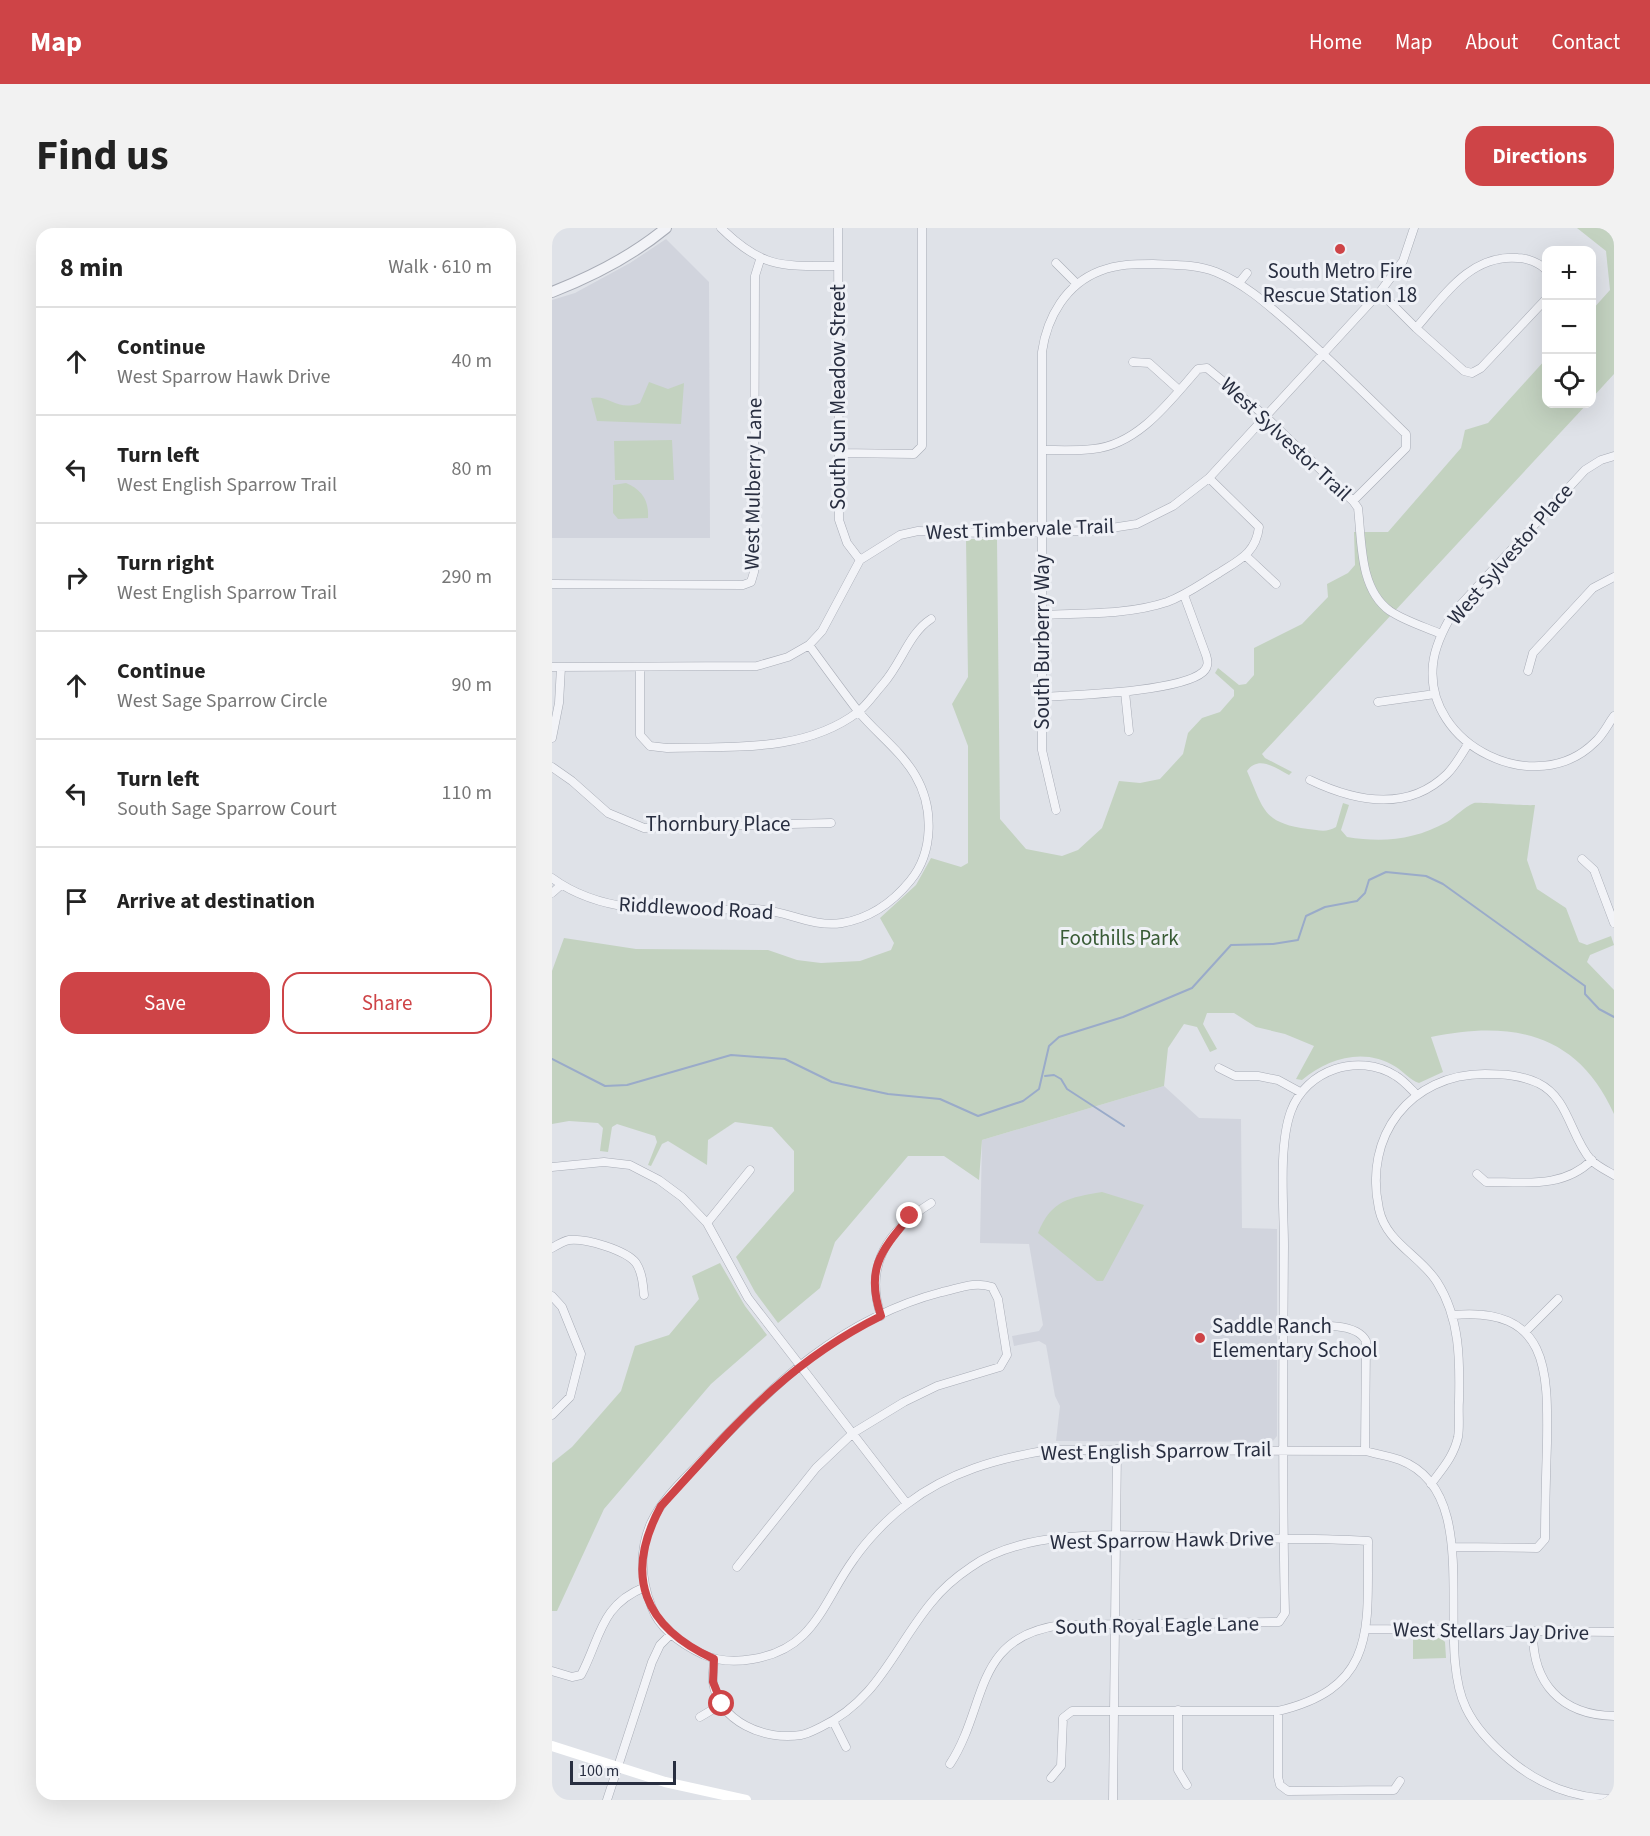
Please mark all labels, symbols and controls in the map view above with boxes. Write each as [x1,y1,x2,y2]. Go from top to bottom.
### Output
text: Map [30,22,82,62]
text: Home [1309,27,1362,57]
text: Map [1395,27,1433,57]
text: About [1466,27,1518,57]
text: Contact [1551,27,1620,57]
text: Find us [36,126,169,186]
button: Directions [1465,126,1614,186]
marker: South Metro Fire Rescue Station 18 [1333,242,1347,256]
map controls [1542,246,1596,408]
button: + [1542,246,1596,300]
text: 8 min [60,249,123,286]
text: Walk · 610 m [388,253,492,281]
place label: South Metro Fire Rescue Station 18 [1263,256,1417,310]
street label: South Sun Meadow Street [823,284,853,510]
button: − [1542,300,1596,354]
text: Continue [117,331,206,363]
icon: ahead [60,345,93,378]
text: 40 m [452,347,492,375]
button: locate [1542,354,1596,408]
text: West Sparrow Hawk Drive [117,363,331,391]
street label: West Sylvestor Trail [1214,370,1358,508]
street label: West Mulberry Lane [736,398,770,570]
text: Turn left [117,439,199,471]
icon: left [60,453,93,486]
text: 80 m [452,455,492,483]
text: West English Sparrow Trail [117,471,337,499]
street label: West Sylvestor Place [1440,477,1580,631]
street label: West Timbervale Trail [925,511,1115,547]
text: Turn right [117,547,214,579]
street label: South Burberry Way [1027,554,1057,730]
icon: right [60,561,93,594]
text: 290 m [442,563,492,591]
text: West English Sparrow Trail [117,579,337,607]
text: Continue [117,655,206,687]
icon: ahead [60,669,93,702]
text: 90 m [452,671,492,699]
text: West Sage Sparrow Circle [117,687,328,715]
text: Turn left [117,763,199,795]
icon: left [60,777,93,810]
text: 110 m [442,779,492,807]
text: South Sage Sparrow Court [117,795,337,823]
street label: Thornbury Place [645,809,791,839]
icon: arrive [60,885,93,918]
text: Arrive at destination [117,885,315,917]
street label: Riddlewood Road [618,889,774,927]
park label: Foothills Park [1059,923,1179,953]
button: Save [60,972,270,1034]
button: Share [282,972,492,1034]
route end [896,1202,922,1228]
place label: Saddle Ranch Elementary School [1212,1311,1378,1365]
marker: Saddle Ranch Elementary School [1193,1331,1207,1345]
street label: West English Sparrow Trail [1040,1434,1272,1468]
street label: West Sparrow Hawk Drive [1050,1523,1274,1557]
street label: South Royal Eagle Lane [1055,1608,1259,1642]
street label: West Stellars Jay Drive [1393,1614,1589,1648]
route start [708,1690,734,1716]
scale bar [570,1758,676,1786]
text: 100 m [579,1760,619,1782]

